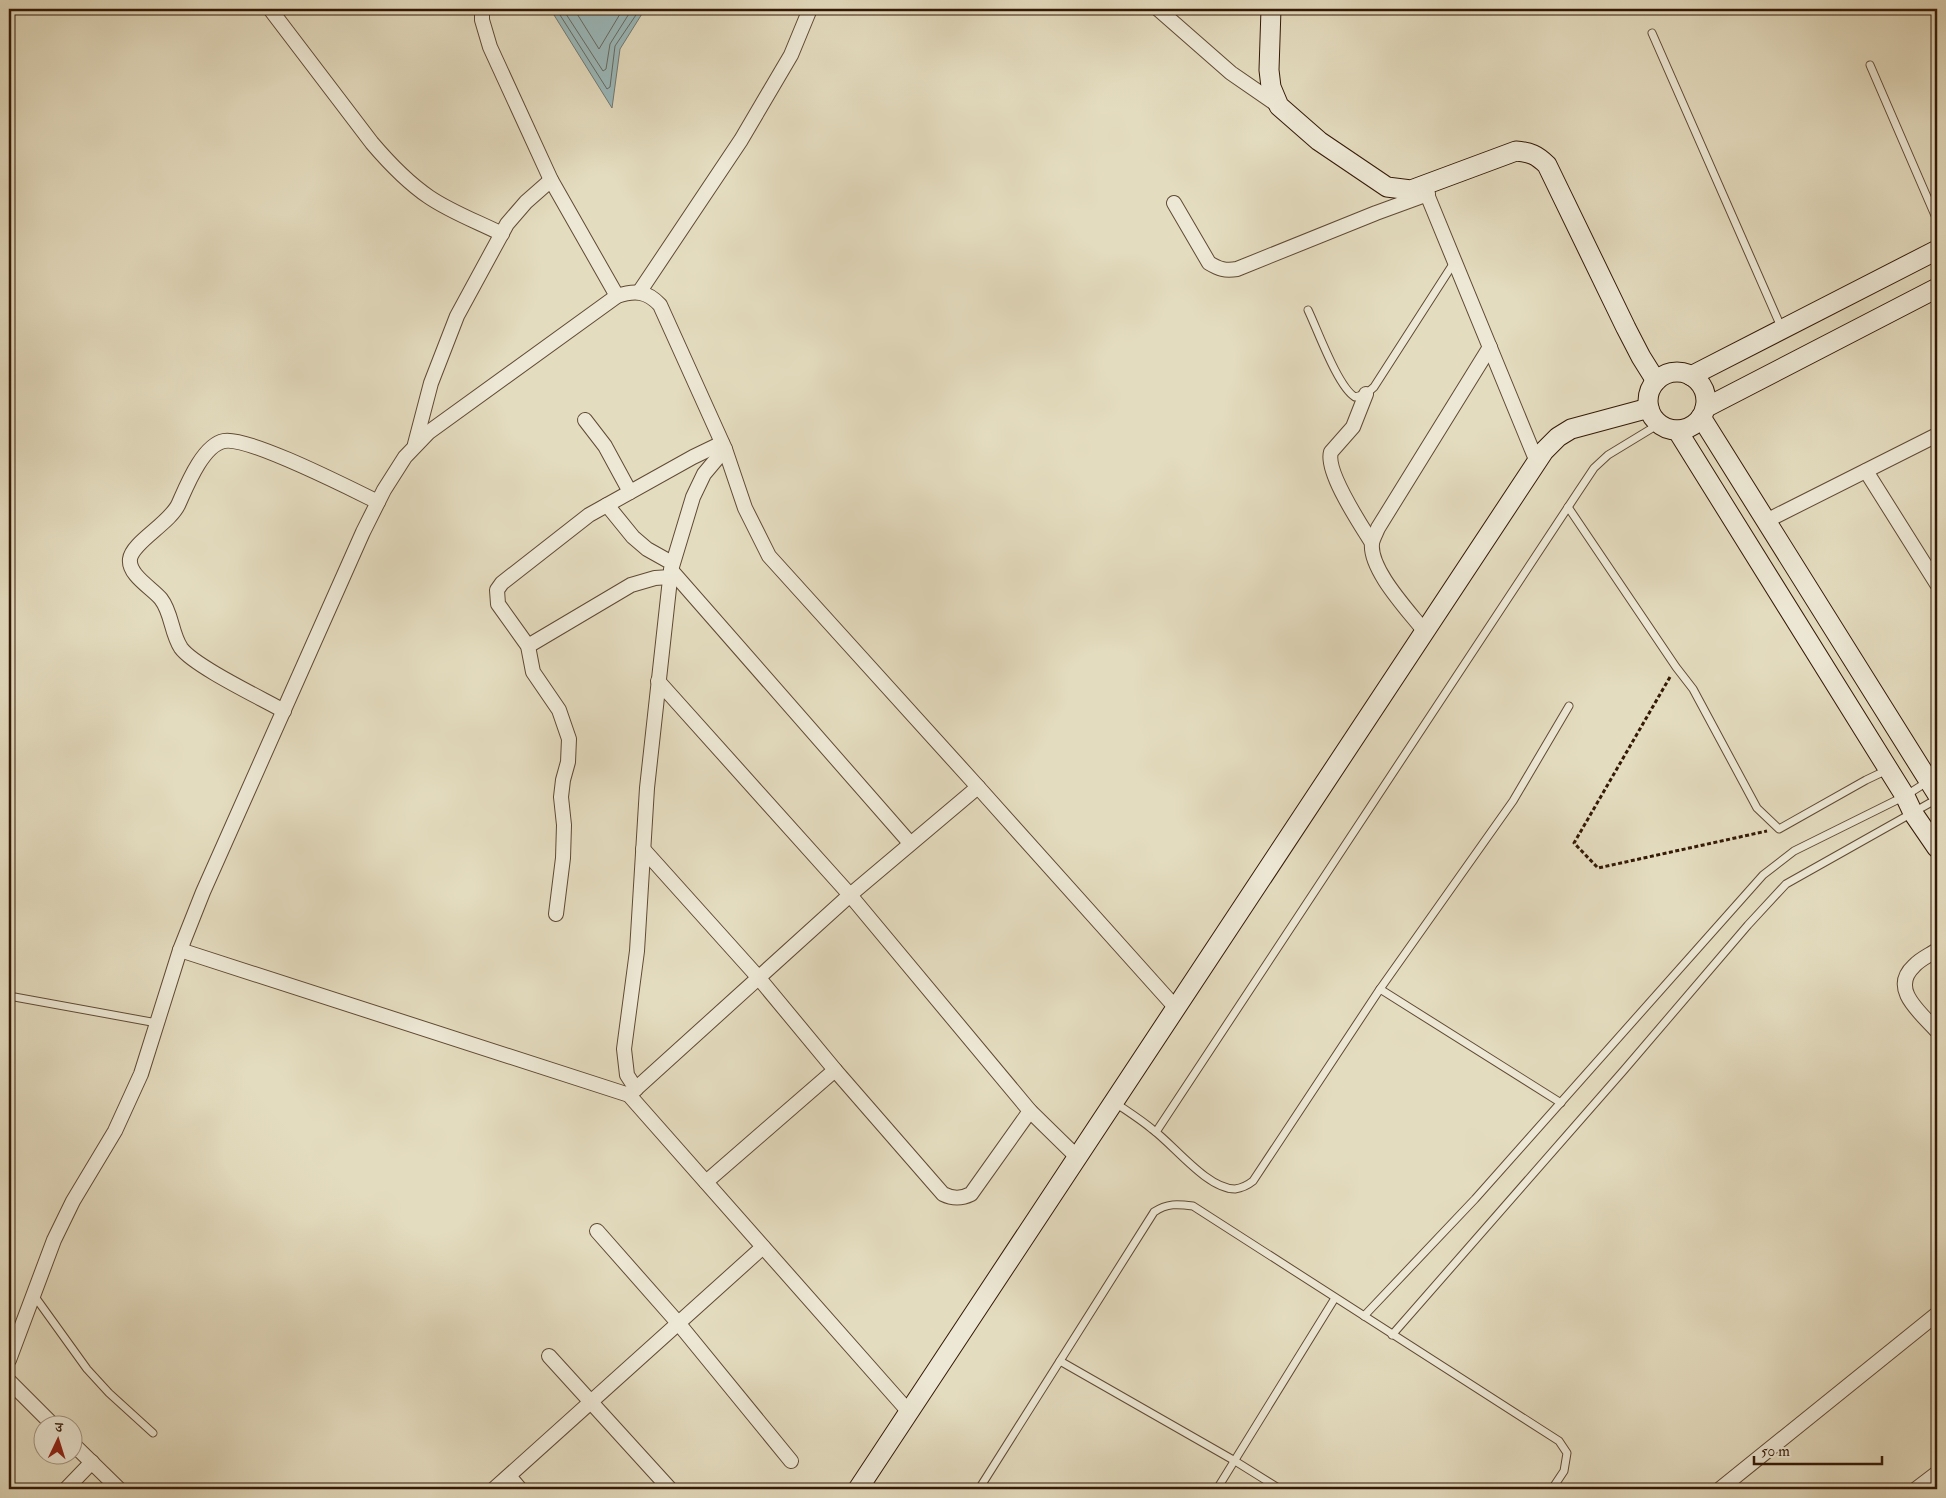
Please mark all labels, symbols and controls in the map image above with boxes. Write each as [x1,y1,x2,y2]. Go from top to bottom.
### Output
north arrow [32,1416,82,1466]
text: उ [54,1419,64,1436]
scale bar [1754,1433,1881,1465]
text: 50 m [1761,1442,1790,1461]

